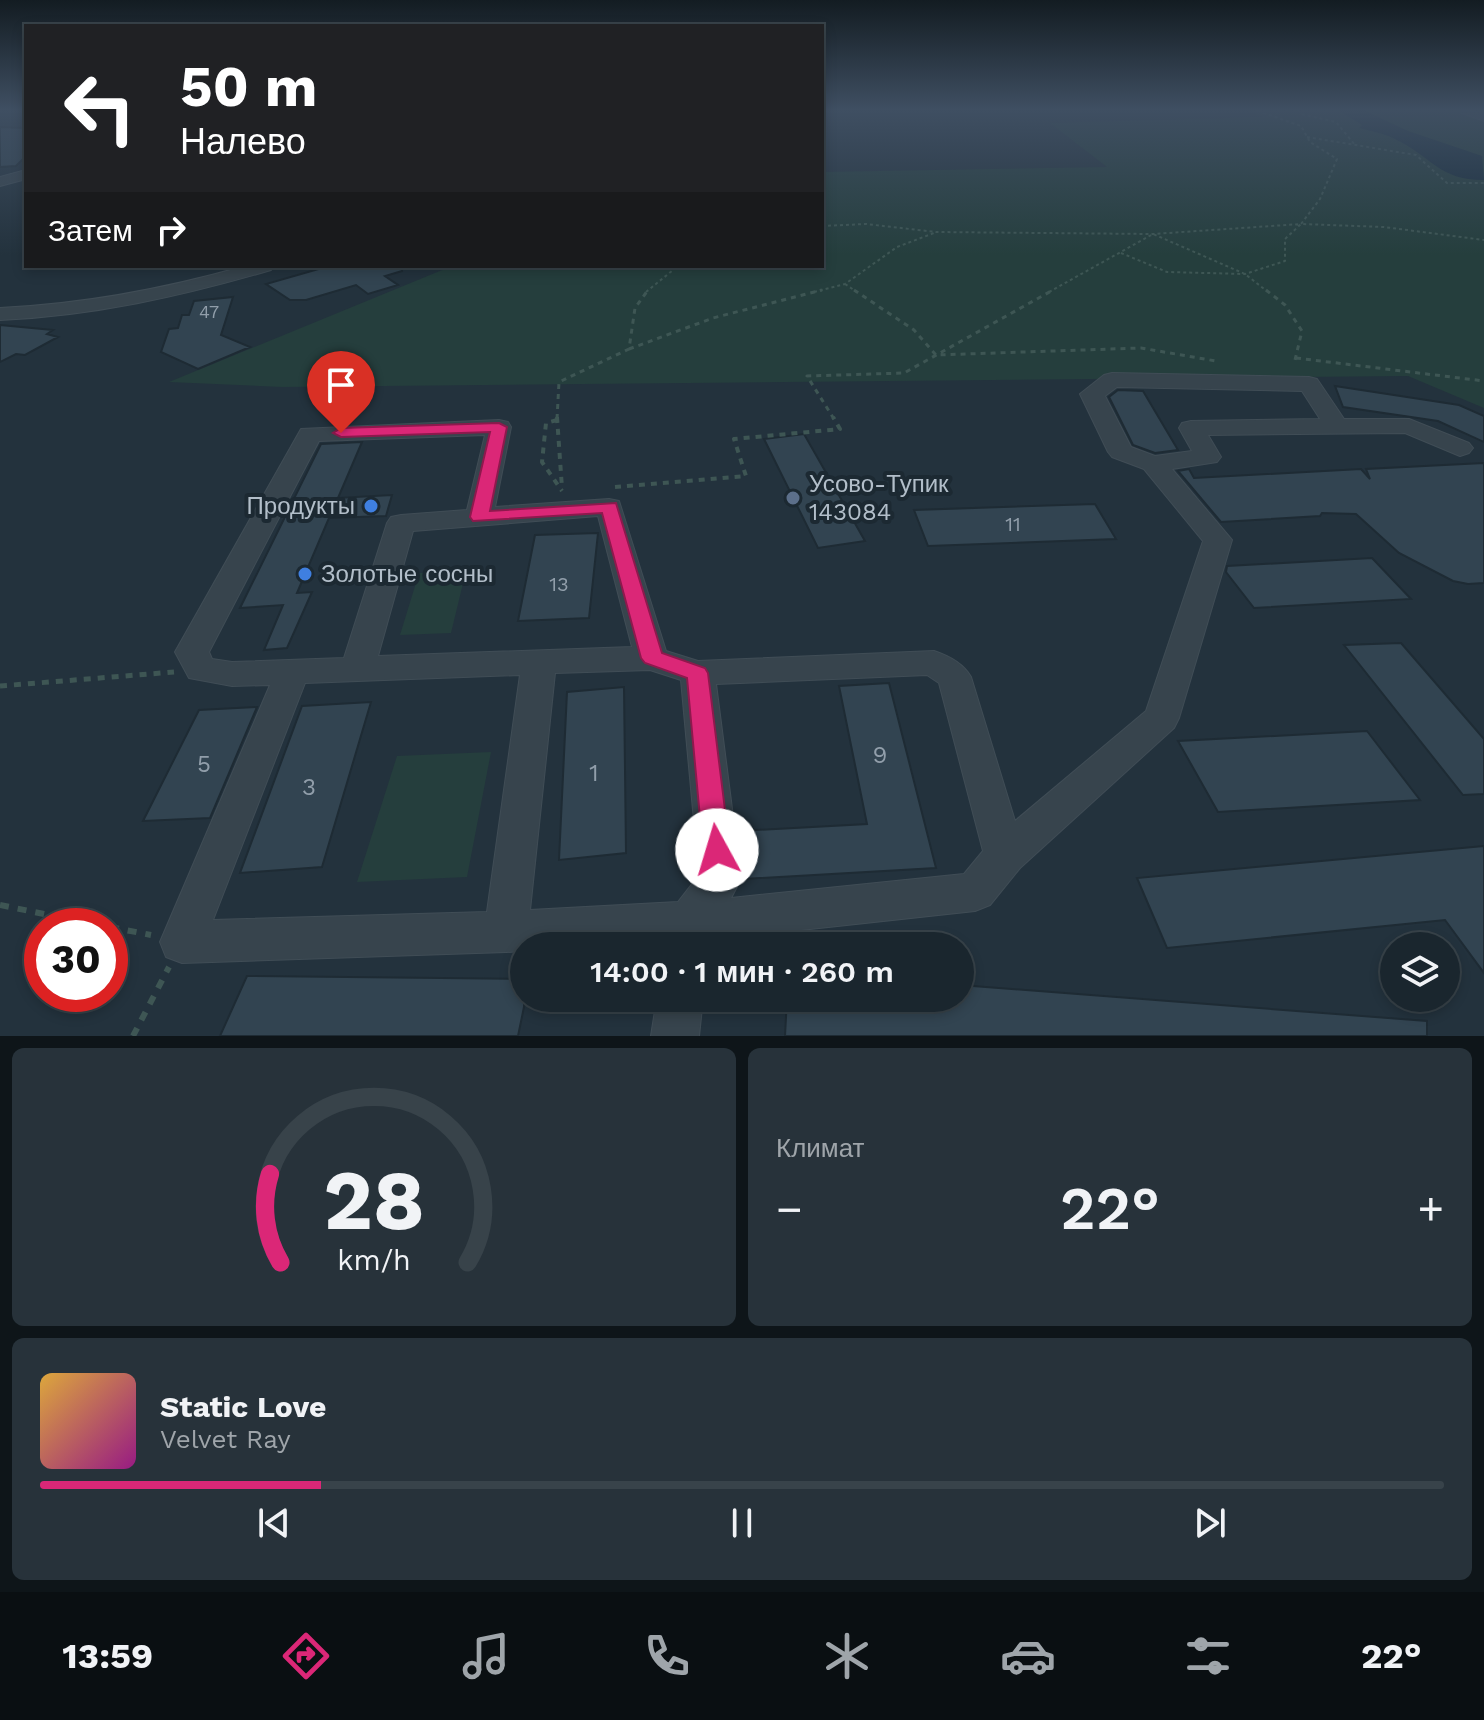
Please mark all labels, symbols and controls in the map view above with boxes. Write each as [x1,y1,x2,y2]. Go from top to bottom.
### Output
text: 50 m [180,54,317,120]
icon: left [48,56,152,160]
text: Налево [180,121,306,163]
icon: right [149,208,193,252]
text: Затем [48,213,133,248]
house number: 47 [199,301,219,322]
pin [307,351,375,433]
icon: arrive [319,363,363,407]
place label: Усово-Тупик 143084 [809,470,949,526]
marker: Усово-Тупик 143084 [784,489,802,507]
place label: Продукты [247,492,355,520]
marker: Продукты [362,497,380,515]
house number: 11 [1005,512,1021,536]
place label: Золотые сосны [321,560,493,588]
marker: Золотые сосны [296,565,314,583]
house number: 13 [549,572,569,596]
house number: 9 [873,741,887,769]
house number: 5 [197,750,211,778]
house number: 1 [589,759,599,787]
house number: 3 [302,773,316,801]
position arrow [675,808,759,892]
speed limit sign: 30 [24,908,128,1012]
map controls [1380,932,1460,1012]
button: layers [1380,932,1460,1012]
text: 14:00 · 1 мин · 260 m [590,954,894,989]
text: Климат [776,1133,865,1163]
text: 28 [323,1152,425,1249]
text: 22° [1060,1173,1160,1244]
text: − [776,1183,803,1235]
text: + [1417,1183,1444,1235]
text: km/h [337,1243,411,1277]
text: Static Love [160,1389,326,1424]
text: Velvet Ray [160,1424,291,1454]
icon: previous [252,1501,296,1545]
icon: pause [720,1501,764,1545]
icon: next [1188,1501,1232,1545]
icon: directions [278,1628,334,1684]
icon: music [458,1628,514,1684]
icon: phone [639,1628,695,1684]
icon: climate [819,1628,875,1684]
icon: car [1000,1628,1056,1684]
icon: filters [1180,1628,1236,1684]
text: 13:59 [62,1635,153,1677]
text: 22° [1361,1635,1422,1677]

